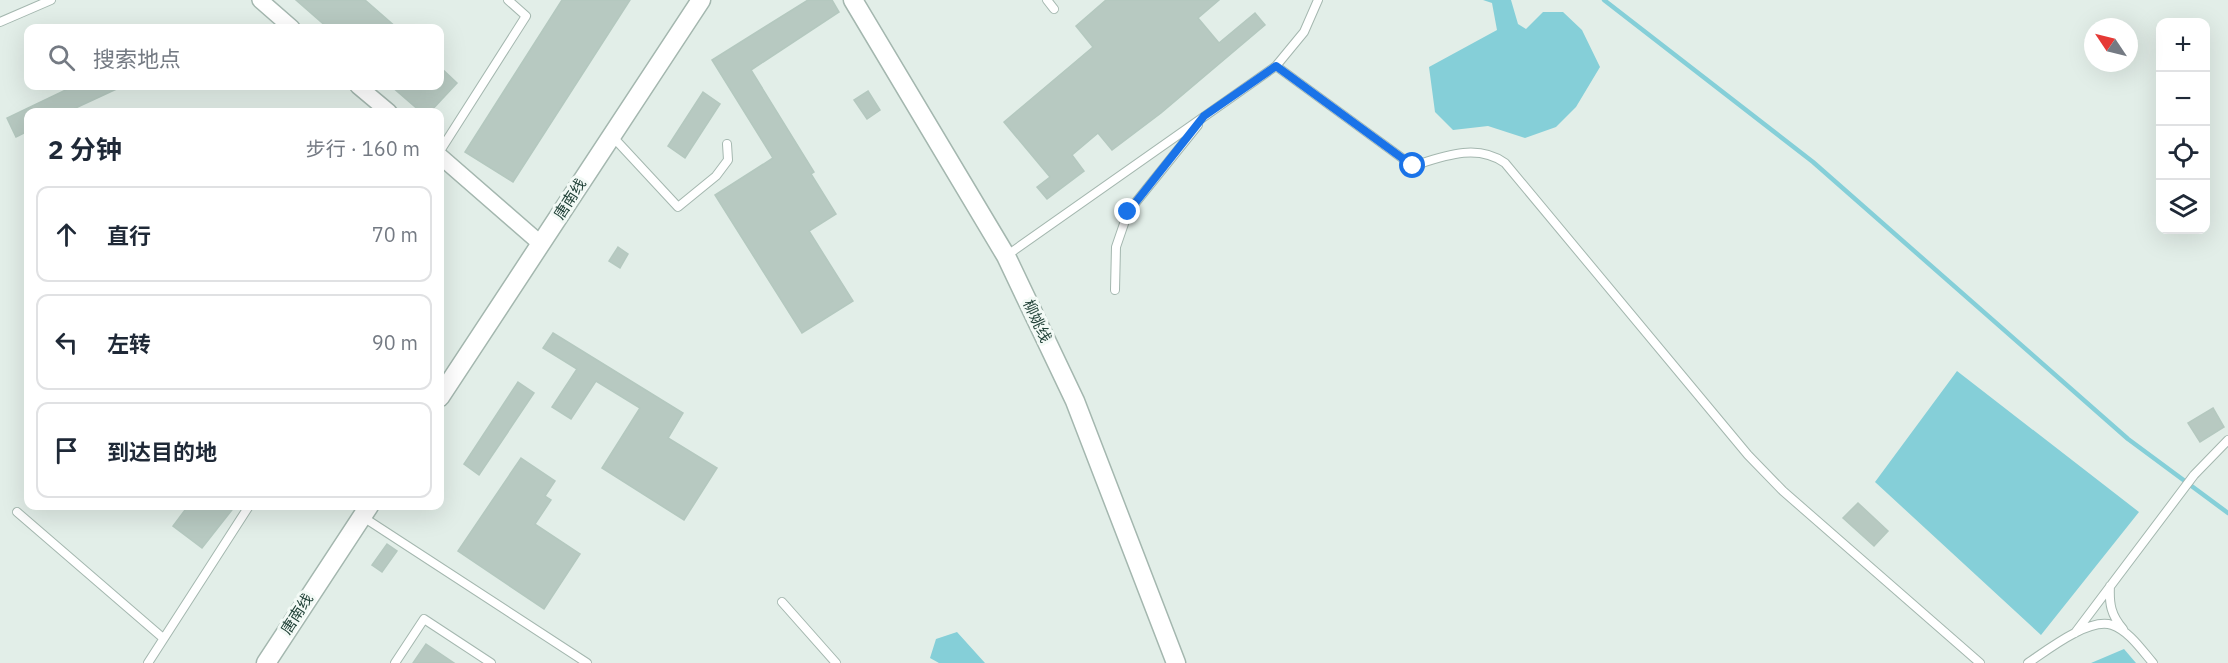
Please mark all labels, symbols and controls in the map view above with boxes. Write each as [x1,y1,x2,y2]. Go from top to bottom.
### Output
north arrow [2084,18,2138,72]
map controls [2156,18,2210,234]
button: + [2156,18,2210,72]
search box [24,24,444,90]
icon: search [45,41,78,74]
text: 搜索地点 [93,44,181,73]
button: − [2156,72,2210,126]
button: locate [2156,126,2210,180]
text: 2 分钟 [48,132,122,166]
text: 步行 · 160 m [306,135,420,162]
route start [1399,152,1425,178]
street label: 唐南线 [549,175,590,223]
button: layers [2156,180,2210,234]
route end [1114,198,1140,224]
icon: ahead [50,218,83,251]
text: 直行 [107,221,151,250]
text: 70 m [372,221,418,248]
street label: 柳姚线 [1019,296,1056,345]
icon: left [50,326,83,359]
text: 左转 [107,329,151,358]
text: 90 m [372,329,418,356]
icon: arrive [50,434,83,467]
text: 到达目的地 [107,437,217,466]
street label: 唐南线 [276,590,317,638]

